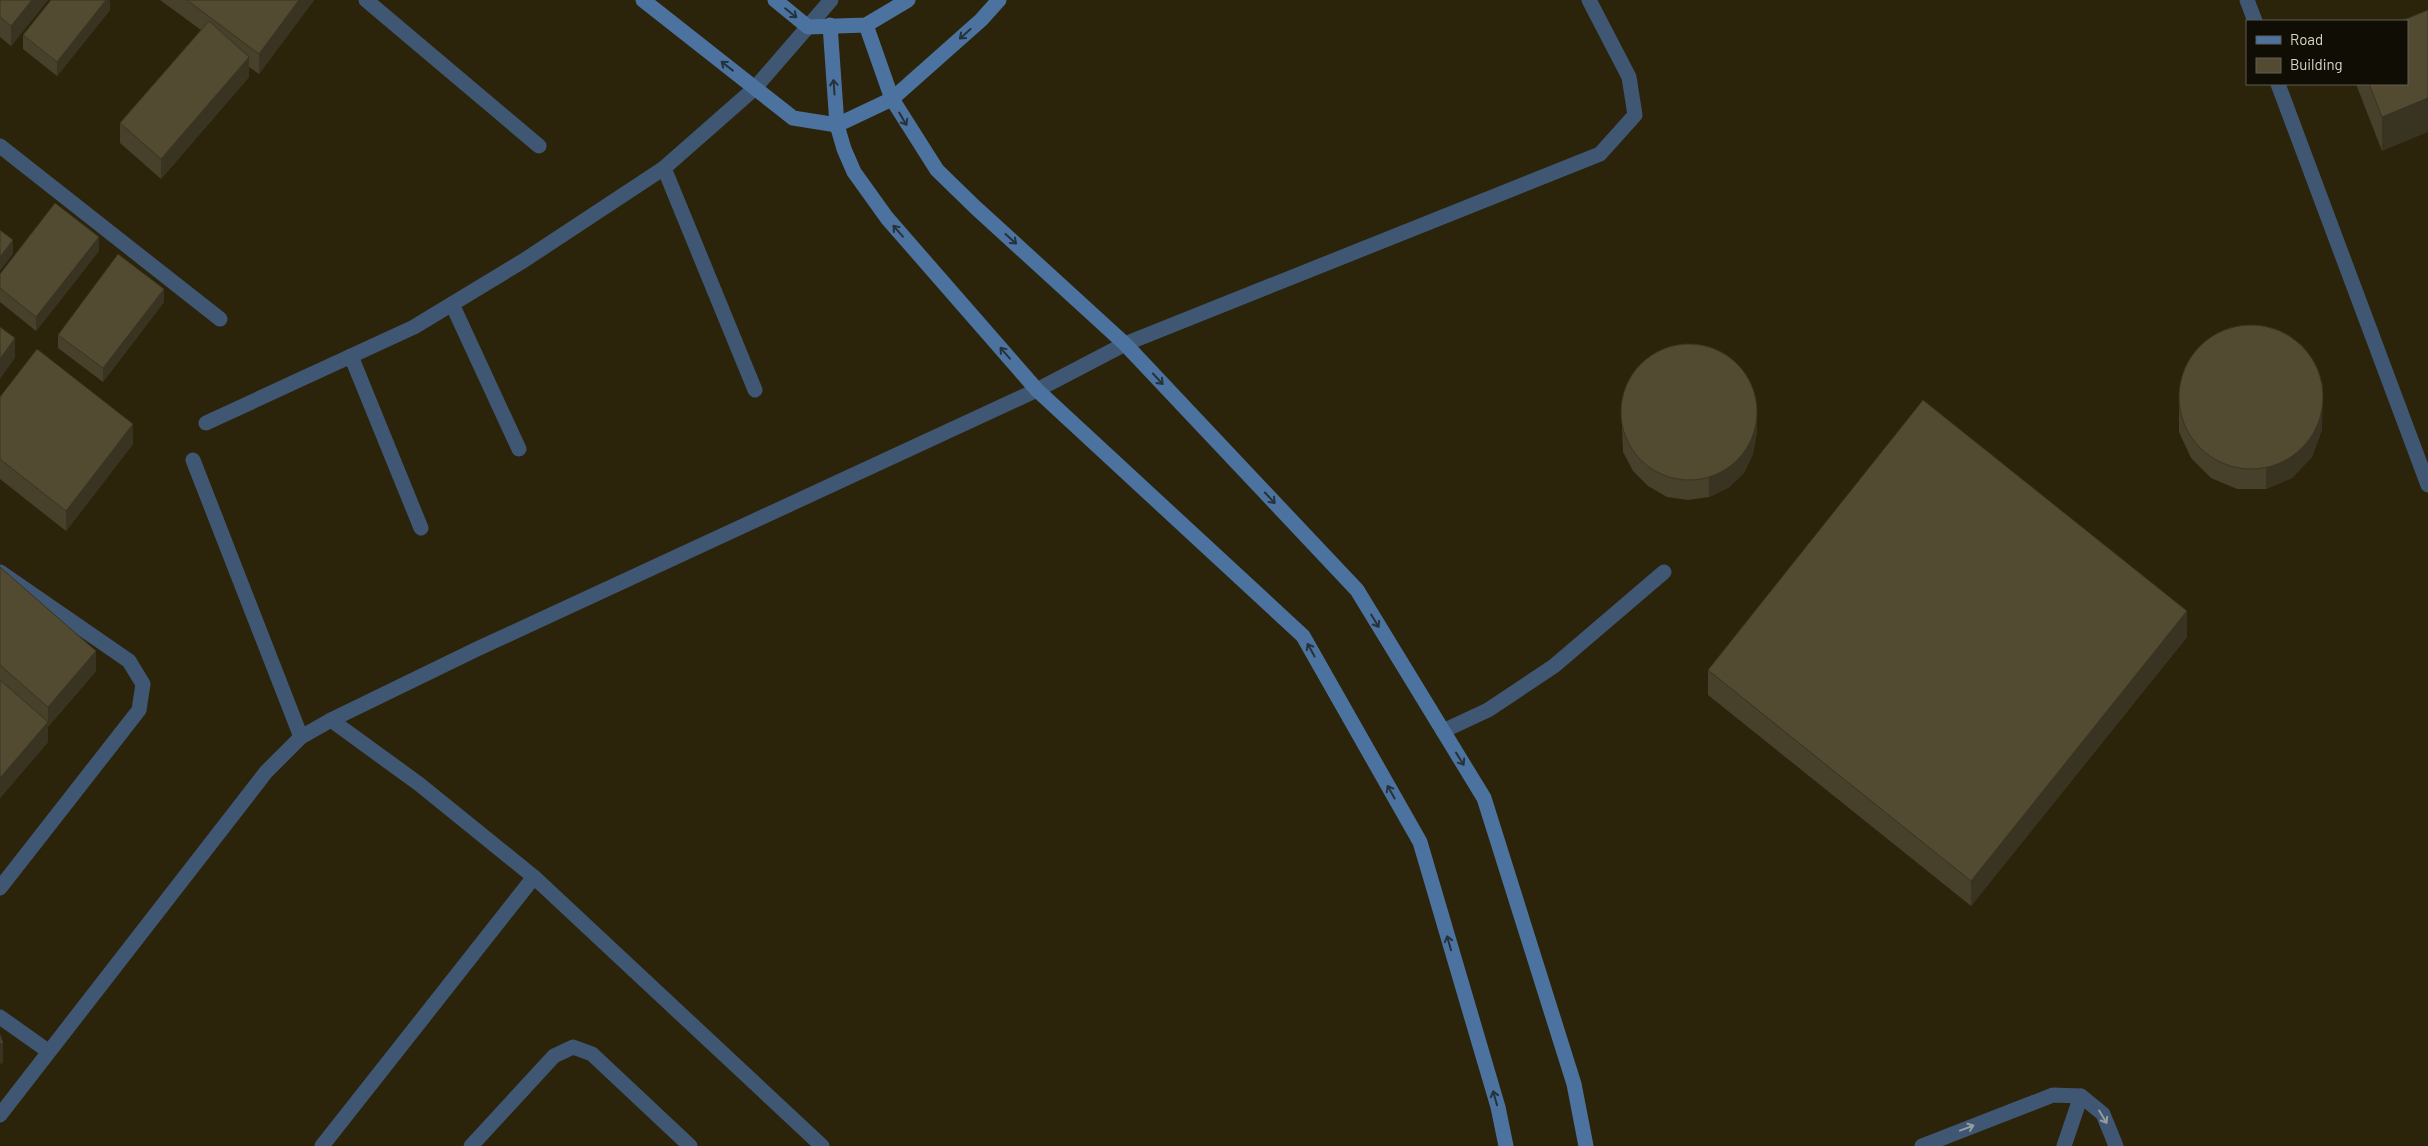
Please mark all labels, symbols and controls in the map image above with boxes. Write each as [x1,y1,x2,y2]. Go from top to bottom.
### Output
one-way arrow [785,8,798,19]
legend [2246,20,2408,85]
one-way arrow [958,29,971,40]
text: Road [2290,30,2323,48]
text: Building [2290,55,2343,73]
one-way arrow [721,61,734,72]
one-way arrow [830,79,839,95]
one-way arrow [899,111,909,125]
one-way arrow [893,225,904,238]
one-way arrow [1004,234,1017,245]
one-way arrow [999,347,1011,360]
one-way arrow [1152,373,1164,386]
one-way arrow [1264,491,1276,504]
one-way arrow [1371,613,1381,627]
one-way arrow [1306,644,1316,658]
one-way arrow [1456,752,1466,766]
one-way arrow [1386,785,1396,799]
one-way arrow [1444,935,1454,951]
one-way arrow [1490,1091,1500,1107]
one-way arrow [2099,1110,2109,1124]
one-way arrow [1959,1123,1974,1132]

